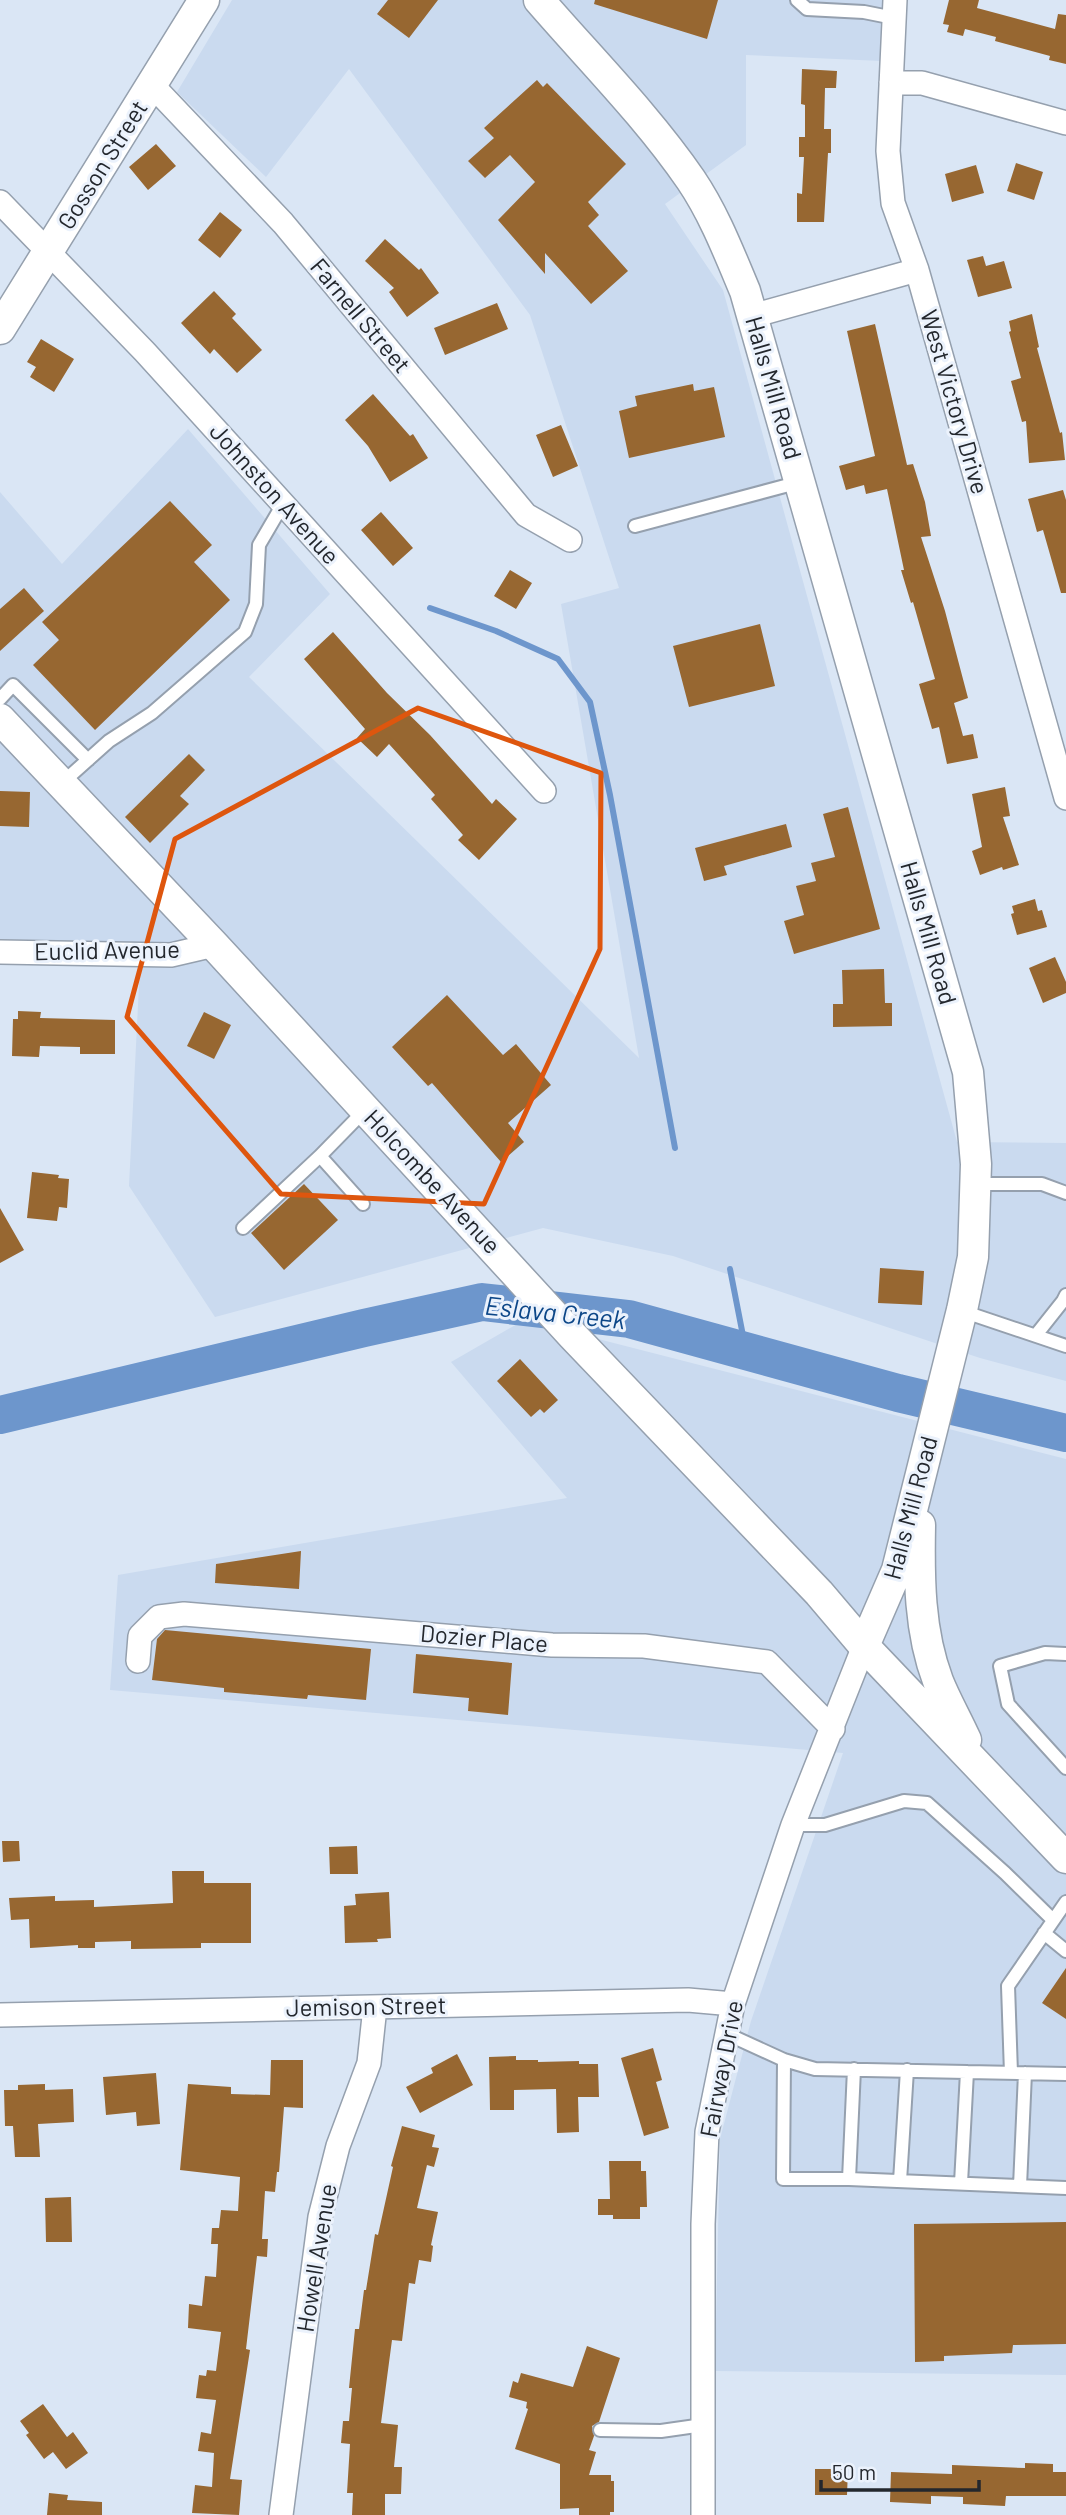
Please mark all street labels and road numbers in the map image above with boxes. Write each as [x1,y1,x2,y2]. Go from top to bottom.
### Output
street label: Gosson Street [51,94,153,234]
street label: Farnell Street [305,252,418,378]
street label: West Victory Drive [915,306,996,497]
street label: Halls Mill Road [740,313,809,462]
street label: Johnston Avenue [204,416,346,570]
street label: Halls Mill Road [895,858,964,1007]
street label: Euclid Avenue [34,934,180,965]
street label: Holcombe Avenue [359,1103,507,1259]
street label: Halls Mill Road [876,1433,943,1583]
street label: Dozier Place [419,1617,549,1658]
street label: Jemison Street [285,1990,446,2021]
street label: Fairway Drive [693,1998,748,2140]
street label: Howell Avenue [289,2181,342,2334]

